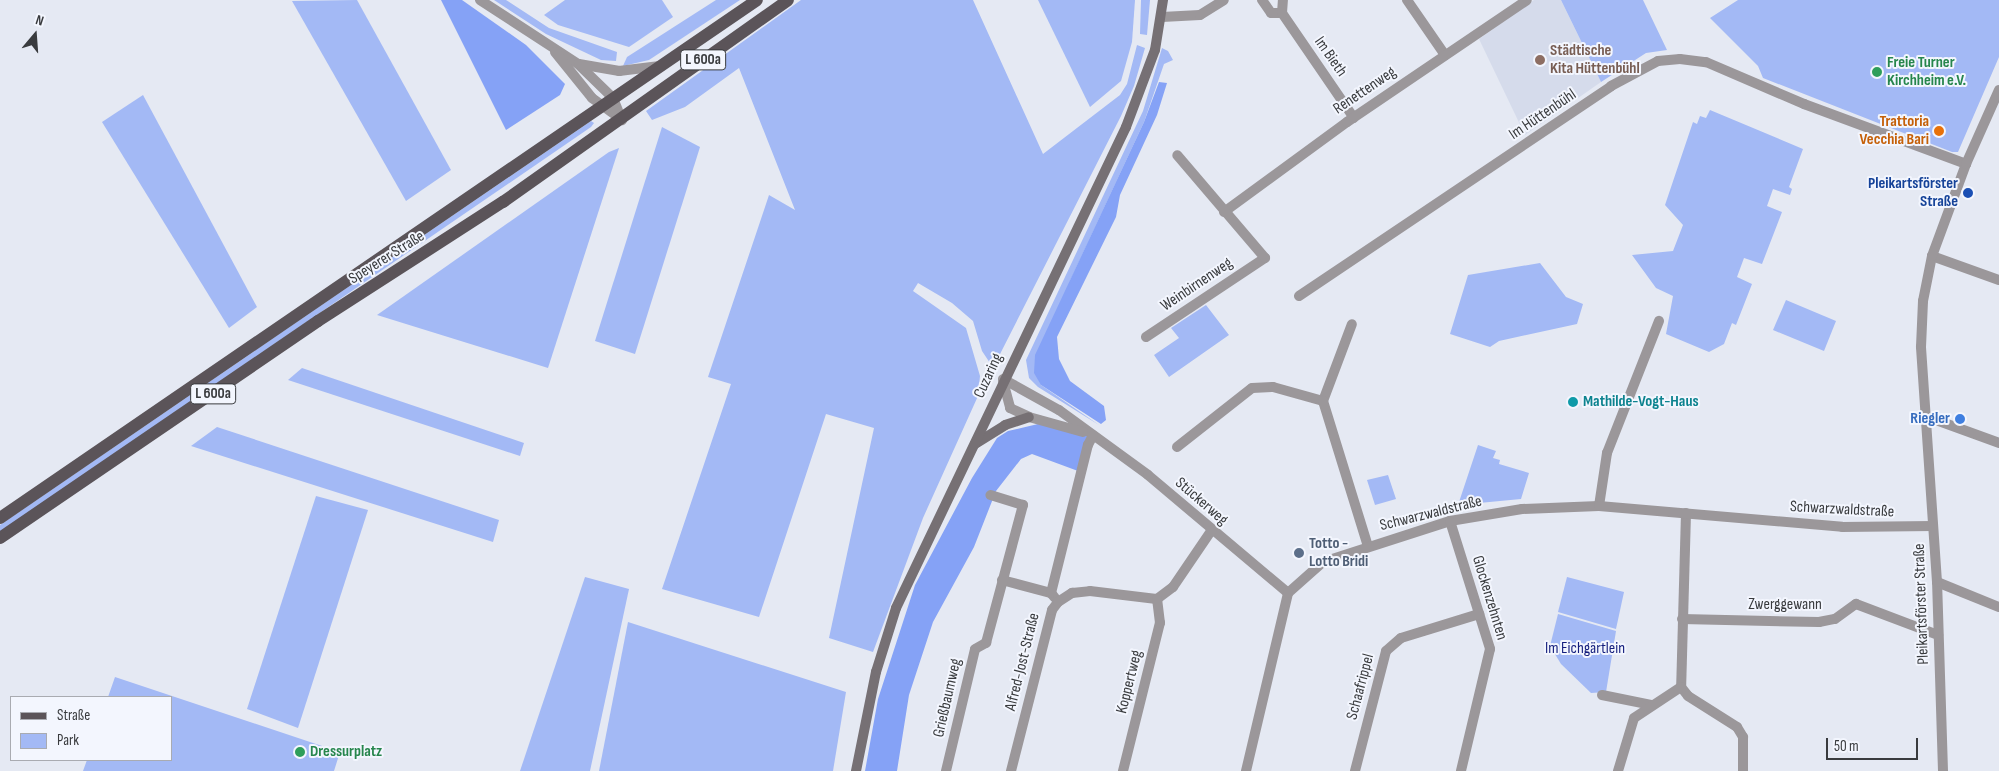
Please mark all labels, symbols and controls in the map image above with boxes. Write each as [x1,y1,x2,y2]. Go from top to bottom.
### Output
north arrow [10,10,60,60]
text: N [34,11,46,29]
street label: Im Bieth [1309,33,1351,81]
place label: Städtische Kita Hüttenbühl [1550,41,1640,79]
road number: L 600a [679,48,727,72]
place label: Freie Turner Kirchheim e.V. [1887,53,1966,91]
marker: Städtische Kita Hüttenbühl [1534,54,1546,66]
street label: Renettenweg [1330,63,1400,119]
marker: Freie Turner Kirchheim e.V. [1871,66,1883,78]
street label: Im Hüttenbühl [1506,86,1580,144]
place label: Trattoria Vecchia Bari [1860,112,1929,150]
marker: Trattoria Vecchia Bari [1933,125,1945,137]
place label: Pleikartsförster Straße [1868,174,1958,212]
marker: Pleikartsförster Straße [1962,187,1974,199]
street label: Speyerer Straße [346,227,428,289]
street label: Weinbirnenweg [1157,254,1237,316]
street label: Cuzaring [970,351,1008,401]
road number: L 600a [189,382,237,406]
place label: Mathilde-Vogt-Haus [1583,392,1699,412]
marker: Mathilde-Vogt-Haus [1567,396,1579,408]
place label: Riegler [1910,409,1950,429]
marker: Riegler [1954,413,1966,425]
street label: Stückerweg [1171,474,1231,530]
street label: Schwarzwaldstraße [1378,492,1484,536]
street label: Schwarzwaldstraße [1789,498,1895,522]
place label: Totto - Lotto Bridi [1309,534,1368,572]
street label: Pleikartsförster Straße [1910,543,1934,665]
marker: Totto - Lotto Bridi [1293,547,1305,559]
street label: Glockenzehnten [1467,554,1511,642]
street label: Zwerggewann [1748,595,1822,615]
street label: Alfred-Jost-Straße [1002,611,1044,713]
park label: Im Eichgärtlein [1545,639,1625,659]
street label: Koppertweg [1113,648,1147,716]
street label: Schaafrippel [1343,652,1379,722]
street label: Grießbaumweg [930,657,966,739]
legend [10,696,172,761]
text: Straße [57,706,90,725]
scale bar [1829,728,1922,760]
text: Park [57,731,79,750]
text: 50 m [1834,737,1859,756]
place label: Dressurplatz [310,742,382,762]
marker: Dressurplatz [294,746,306,758]

